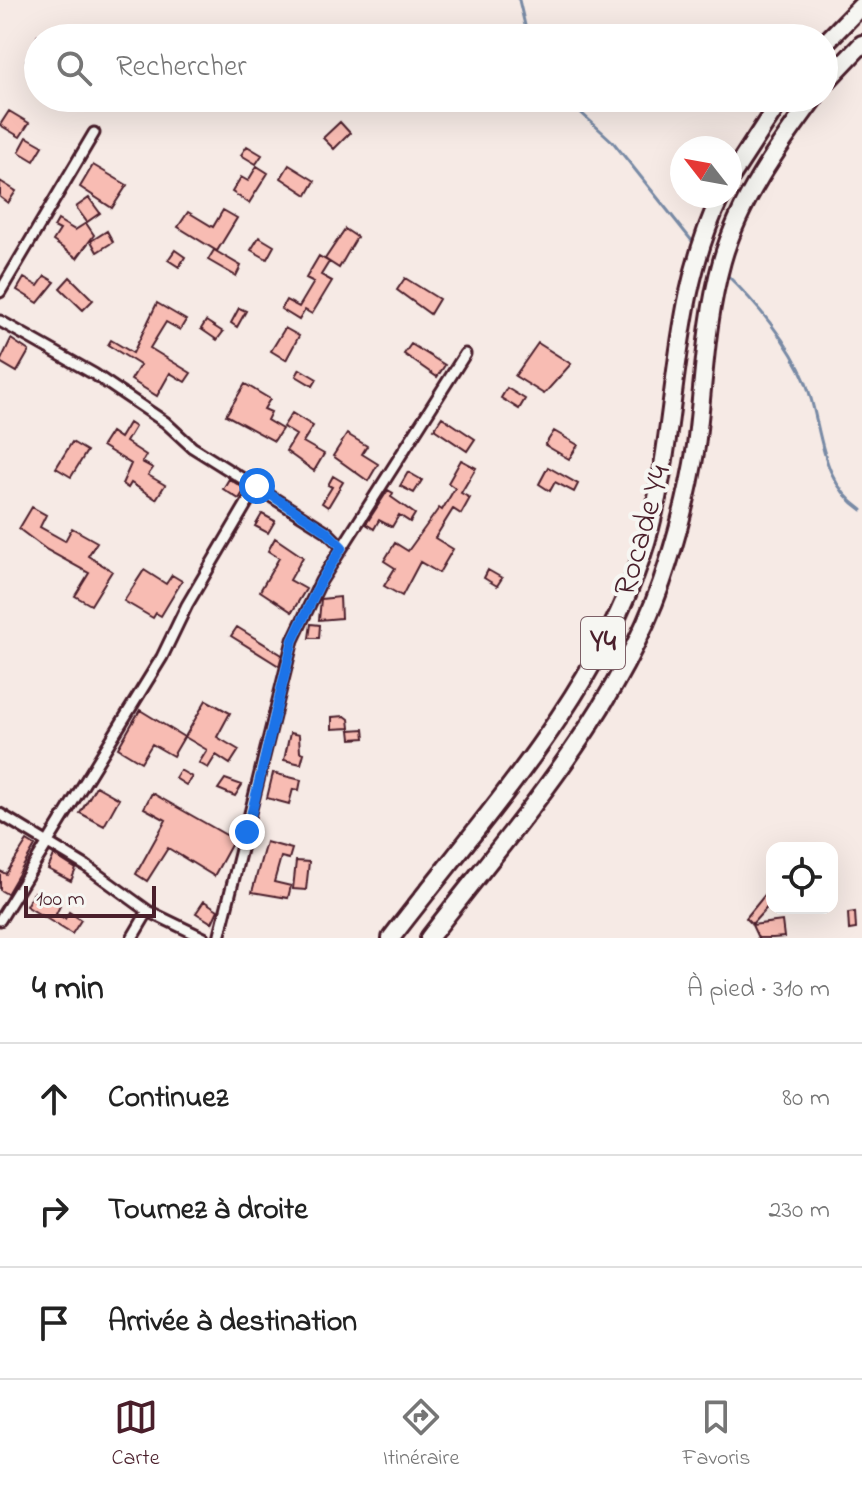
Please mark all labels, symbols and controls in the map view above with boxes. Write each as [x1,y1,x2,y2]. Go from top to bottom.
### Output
search box [24,24,838,112]
icon: search [52,46,96,90]
text: Rechercher [116,46,247,90]
north arrow [670,136,742,208]
street label: Rocade Y4 [603,460,685,602]
route start [239,468,275,504]
road number: Y4 [581,617,625,669]
route end [229,814,265,850]
map controls [766,842,838,914]
button: locate [766,842,838,914]
scale bar [24,882,156,918]
text: 100 m [36,884,85,916]
text: 4 min [32,965,104,1015]
text: À pied · 310 m [687,971,830,1009]
icon: ahead [32,1077,76,1121]
text: Continuez [108,1077,228,1121]
text: 80 m [782,1080,830,1118]
icon: right [32,1189,76,1233]
text: Tournez à droite [108,1189,308,1233]
text: 230 m [768,1192,830,1230]
icon: arrive [32,1301,76,1345]
text: Arrivée à destination [108,1301,357,1345]
tab: Carte [112,1395,160,1475]
tab: Itinéraire [383,1395,459,1475]
tab: Favoris [682,1395,750,1475]

